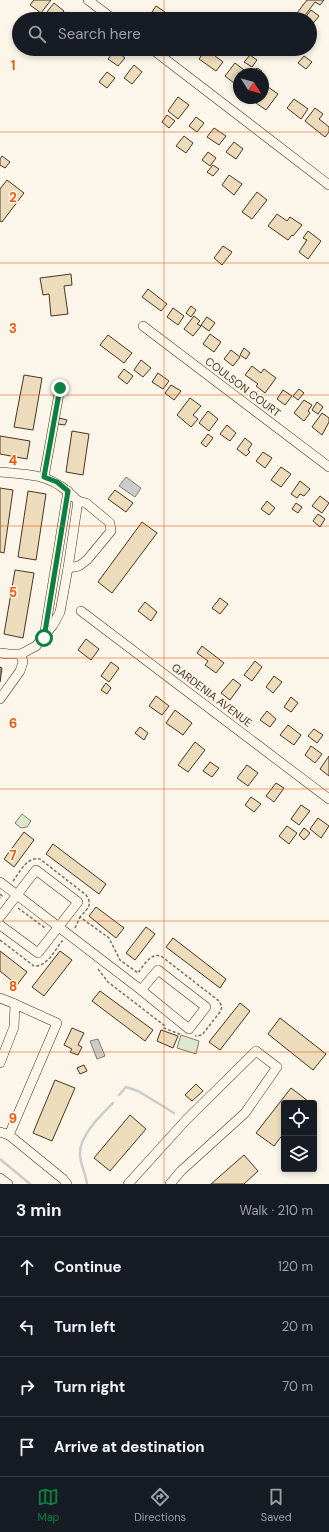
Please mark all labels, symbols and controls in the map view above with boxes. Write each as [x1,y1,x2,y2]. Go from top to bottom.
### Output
search box [12,12,317,56]
icon: search [26,23,48,45]
text: Search here [58,24,141,44]
text: 1 [11,57,15,74]
north arrow [233,68,269,104]
text: 2 [9,189,17,206]
text: 3 [9,320,17,337]
street label: COULSON COURT [203,354,283,420]
route end [51,379,69,397]
text: 4 [9,452,17,469]
text: 5 [9,584,17,601]
route start [35,629,53,647]
street label: GARDENIA AVENUE [169,660,255,730]
text: 6 [9,715,17,732]
text: 7 [10,847,17,864]
text: 8 [9,978,17,995]
map controls [281,1100,317,1172]
button: locate [281,1100,317,1136]
text: 9 [9,1110,17,1127]
button: layers [281,1136,317,1172]
text: 3 min [16,1199,61,1221]
text: Walk · 210 m [240,1202,313,1219]
icon: ahead [16,1256,38,1278]
text: Continue [54,1257,122,1277]
text: 120 m [278,1258,313,1275]
icon: left [16,1316,38,1338]
text: Turn left [54,1317,115,1337]
text: 20 m [282,1318,313,1335]
icon: right [16,1376,38,1398]
text: Turn right [54,1377,125,1397]
text: 70 m [282,1378,313,1395]
icon: arrive [16,1436,38,1458]
text: Arrive at destination [54,1437,205,1457]
tab: Map [37,1486,60,1524]
tab: Directions [134,1486,186,1524]
tab: Saved [261,1486,292,1524]

